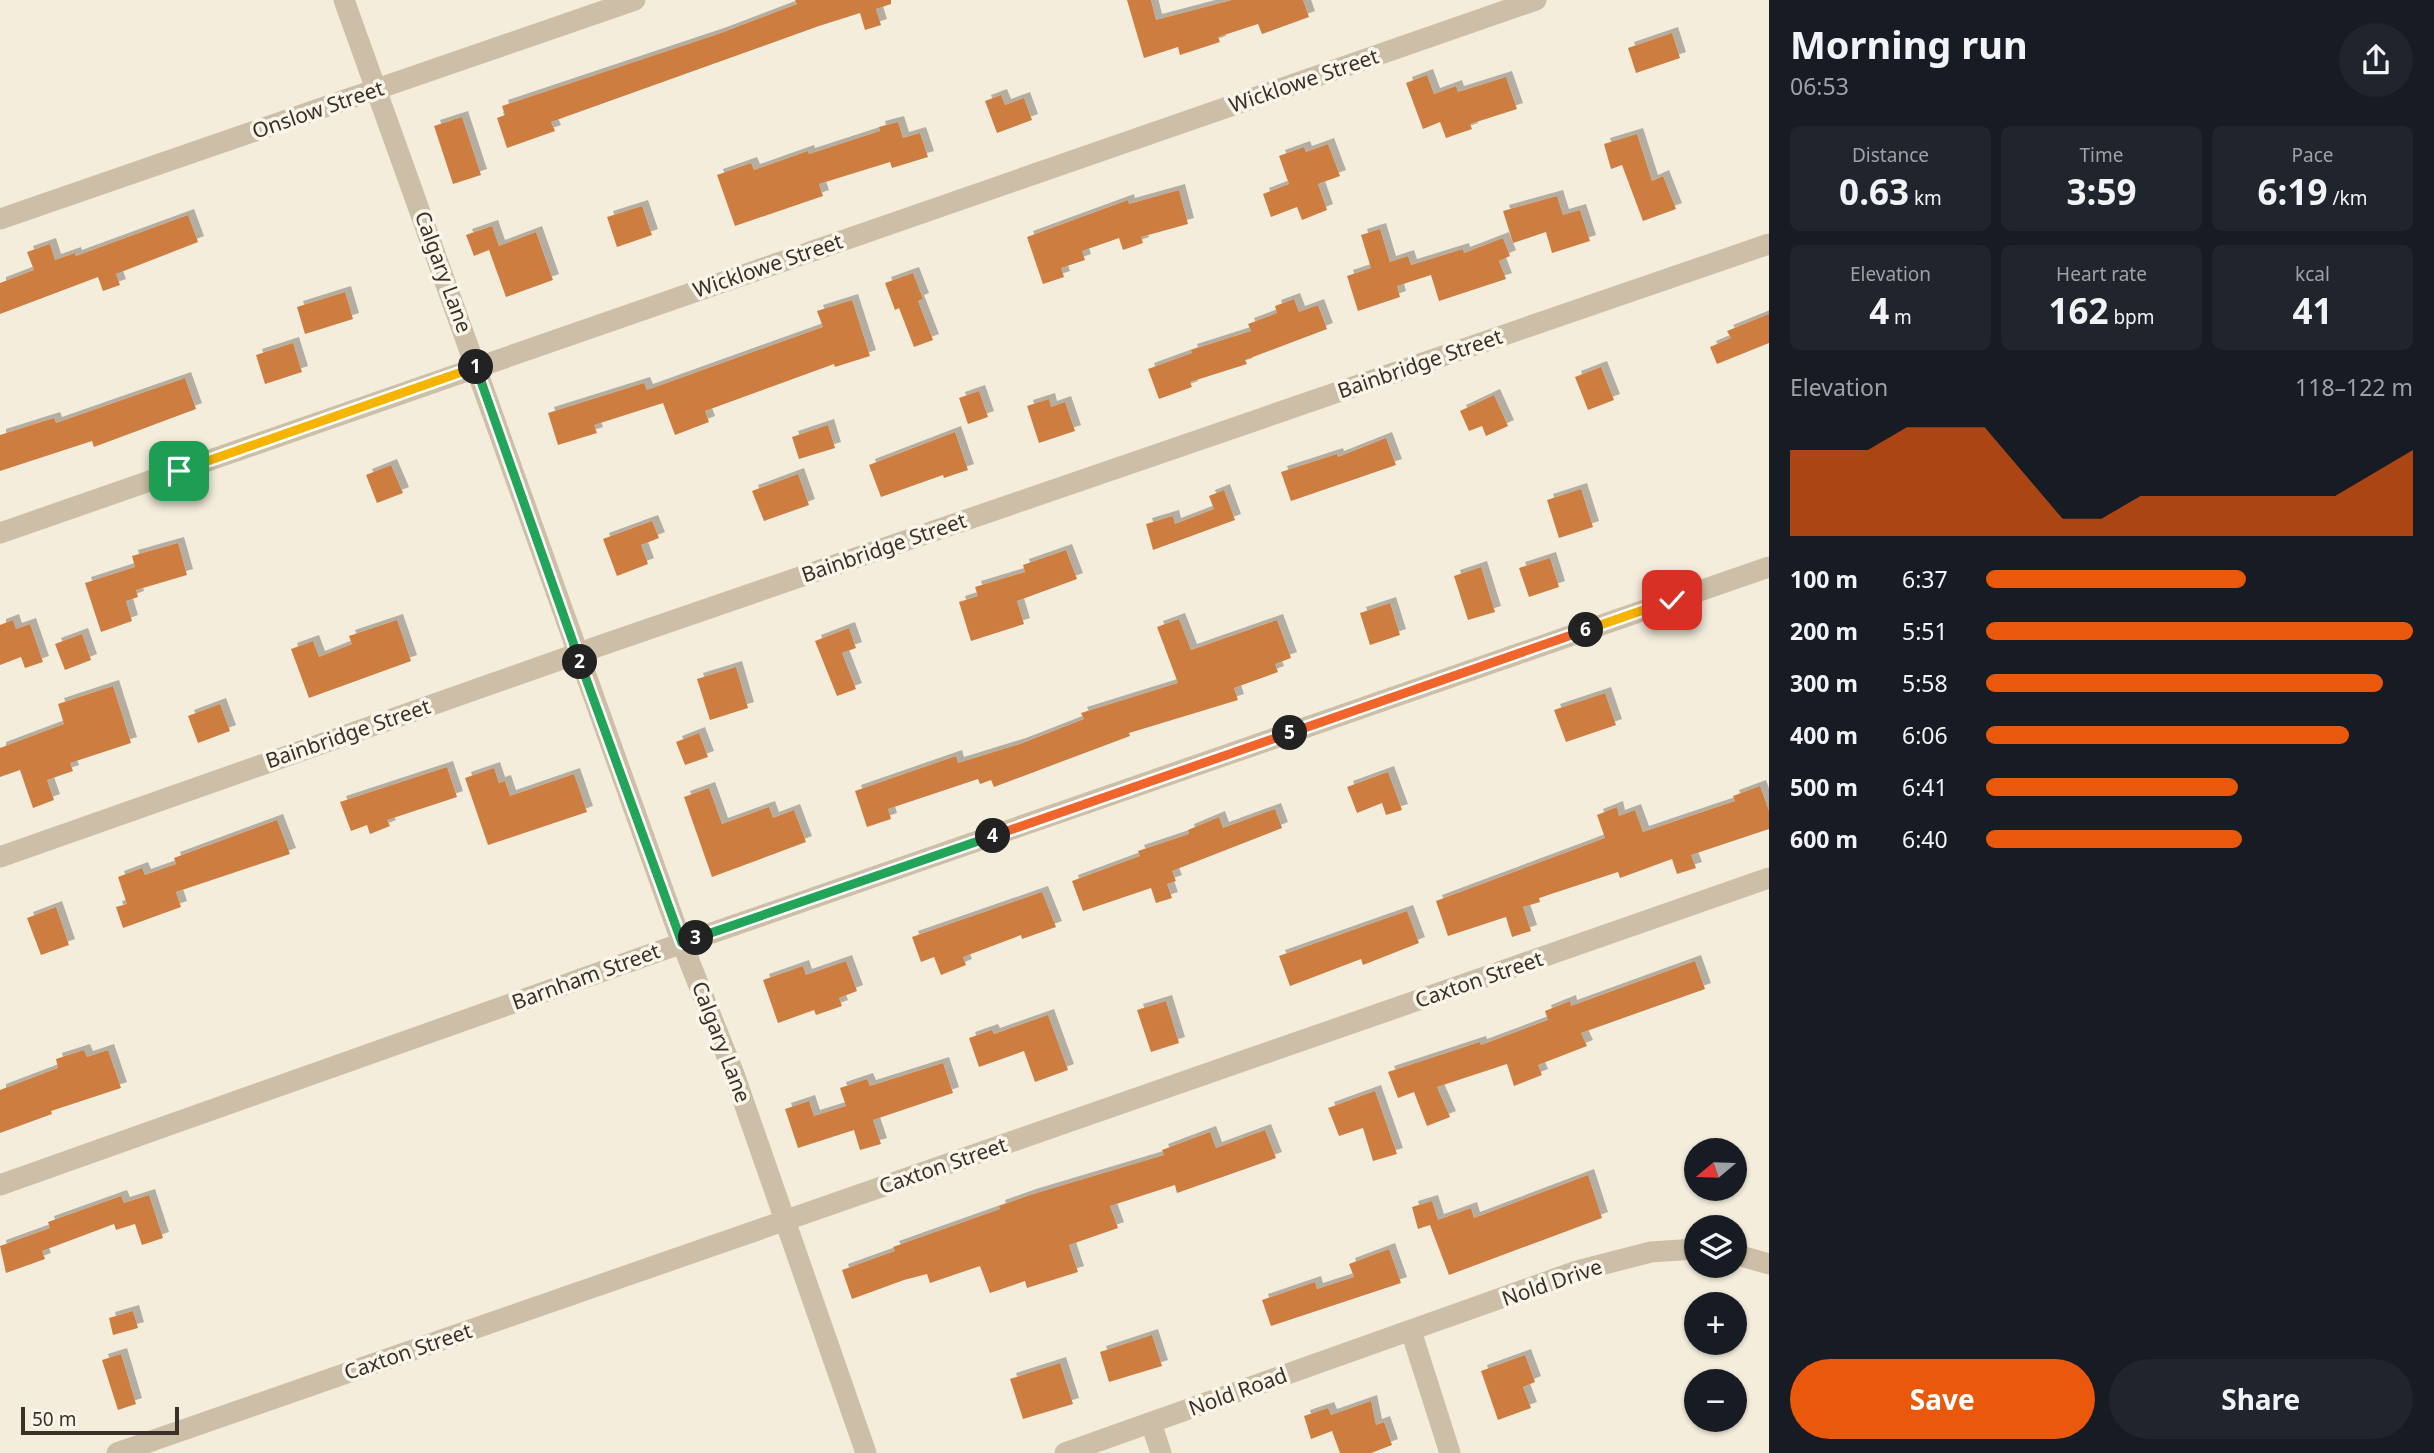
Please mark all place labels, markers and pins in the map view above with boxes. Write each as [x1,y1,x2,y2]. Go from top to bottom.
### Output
pin: 1 [458,350,494,384]
pin [149,441,209,501]
pin [1642,570,1702,630]
pin: 6 [1568,612,1604,648]
pin: 2 [562,644,598,680]
pin: 5 [1272,716,1308,750]
pin: 4 [976,818,1010,854]
pin: 3 [678,920,714,956]

